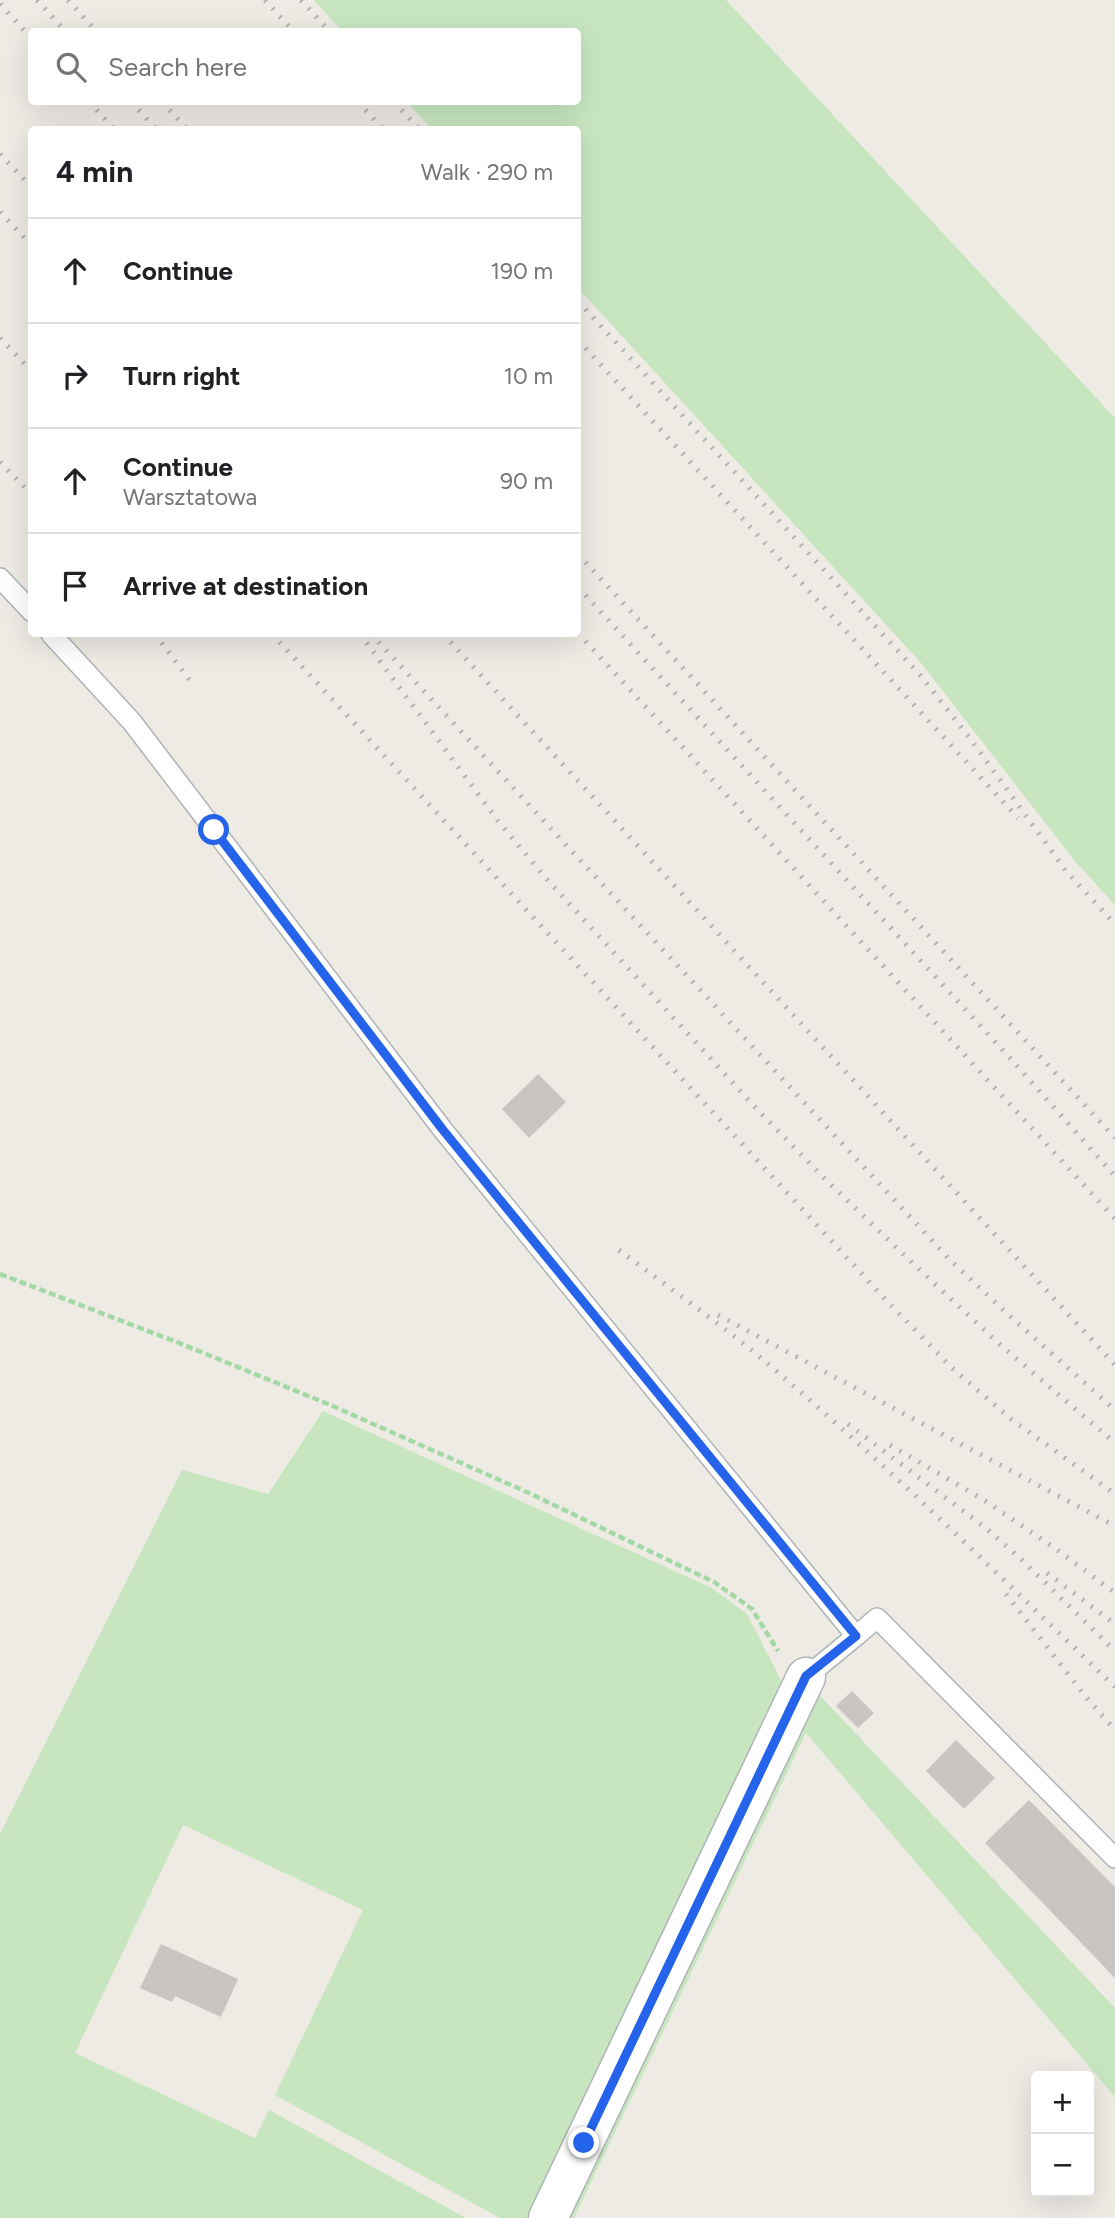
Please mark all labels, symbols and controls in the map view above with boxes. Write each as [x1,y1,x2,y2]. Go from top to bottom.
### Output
search box [28,28,581,105]
icon: search [52,48,90,86]
text: Search here [108,51,247,83]
text: 4 min [56,153,133,190]
text: Walk · 290 m [421,158,553,186]
icon: ahead [56,252,94,290]
text: Continue [123,255,233,287]
text: 190 m [490,257,553,285]
icon: right [56,357,94,395]
text: Turn right [123,360,240,392]
text: 10 m [504,362,553,390]
text: Continue [123,451,233,483]
icon: ahead [56,462,94,500]
text: 90 m [500,467,553,495]
text: Warsztatowa [123,483,257,511]
icon: arrive [56,567,94,605]
text: Arrive at destination [123,570,368,602]
route start [198,814,229,845]
map controls [1031,2071,1094,2197]
button: + [1031,2071,1094,2134]
route end [568,2127,599,2158]
button: − [1031,2134,1094,2197]

